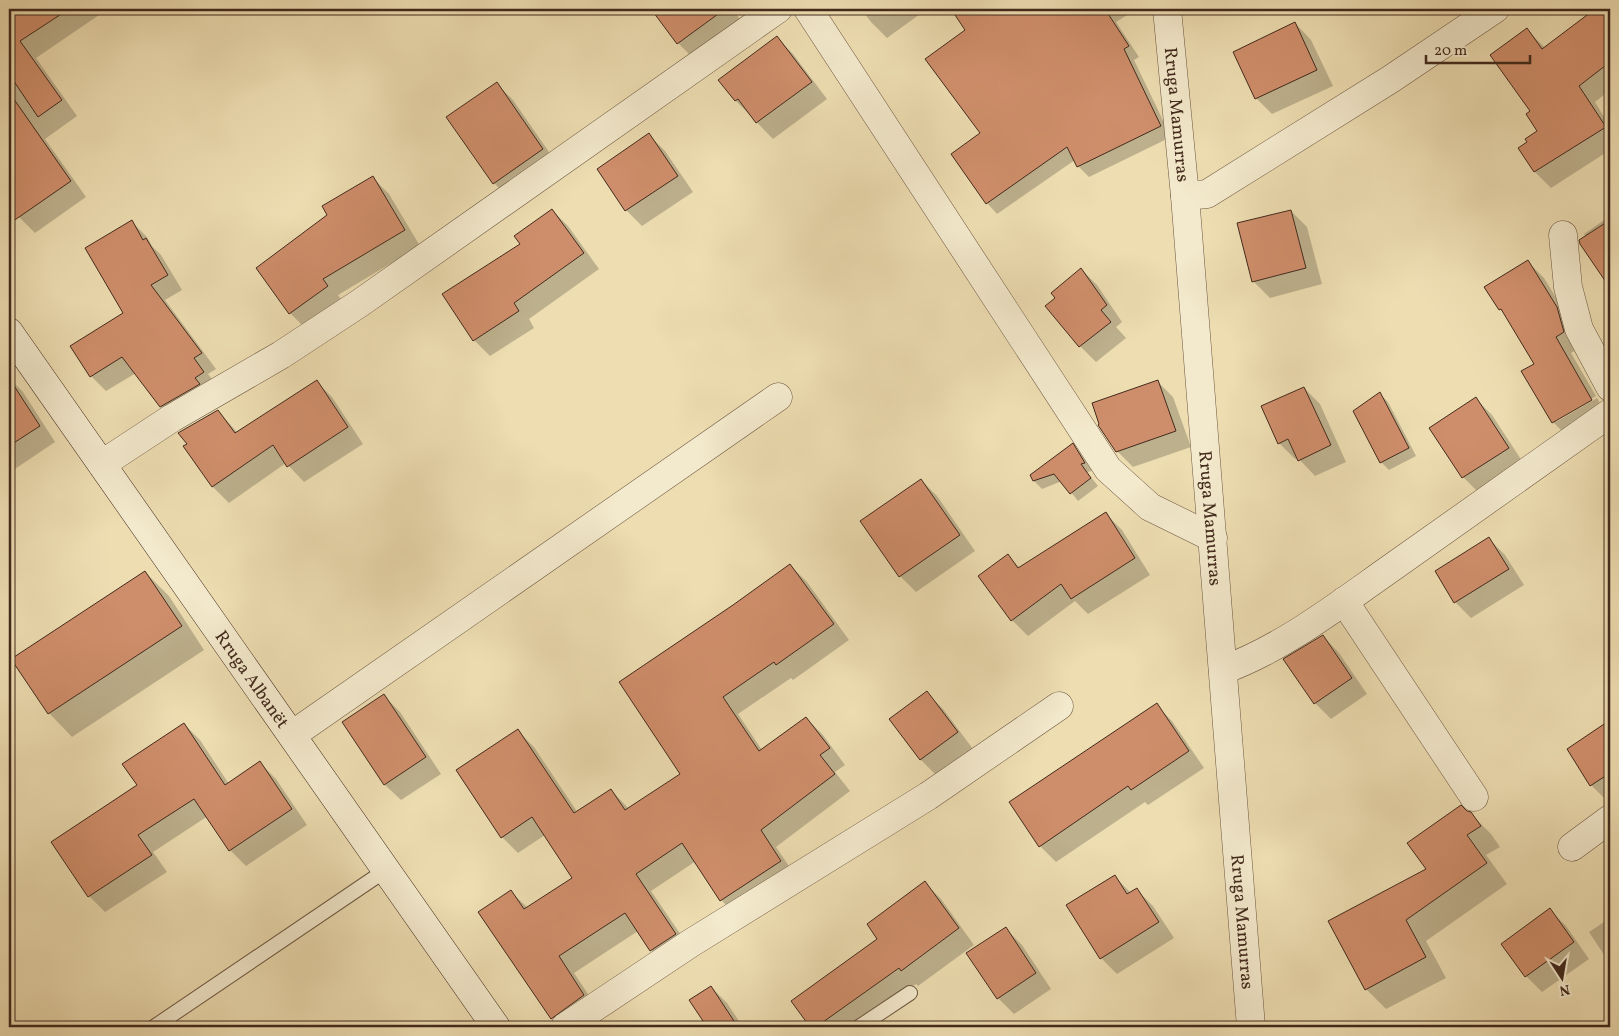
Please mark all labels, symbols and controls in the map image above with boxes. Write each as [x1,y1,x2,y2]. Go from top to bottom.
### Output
scale bar [1426,32,1530,64]
text: 20 m [1434,41,1467,62]
street label: Rruga Mamurras [1157,46,1195,183]
street label: Rruga Mamurras [1191,450,1227,587]
street label: Rruga Albanët [208,626,294,734]
street label: Rruga Mamurras [1223,853,1259,990]
north arrow [1536,954,1586,1004]
text: N [1557,979,1571,1000]

